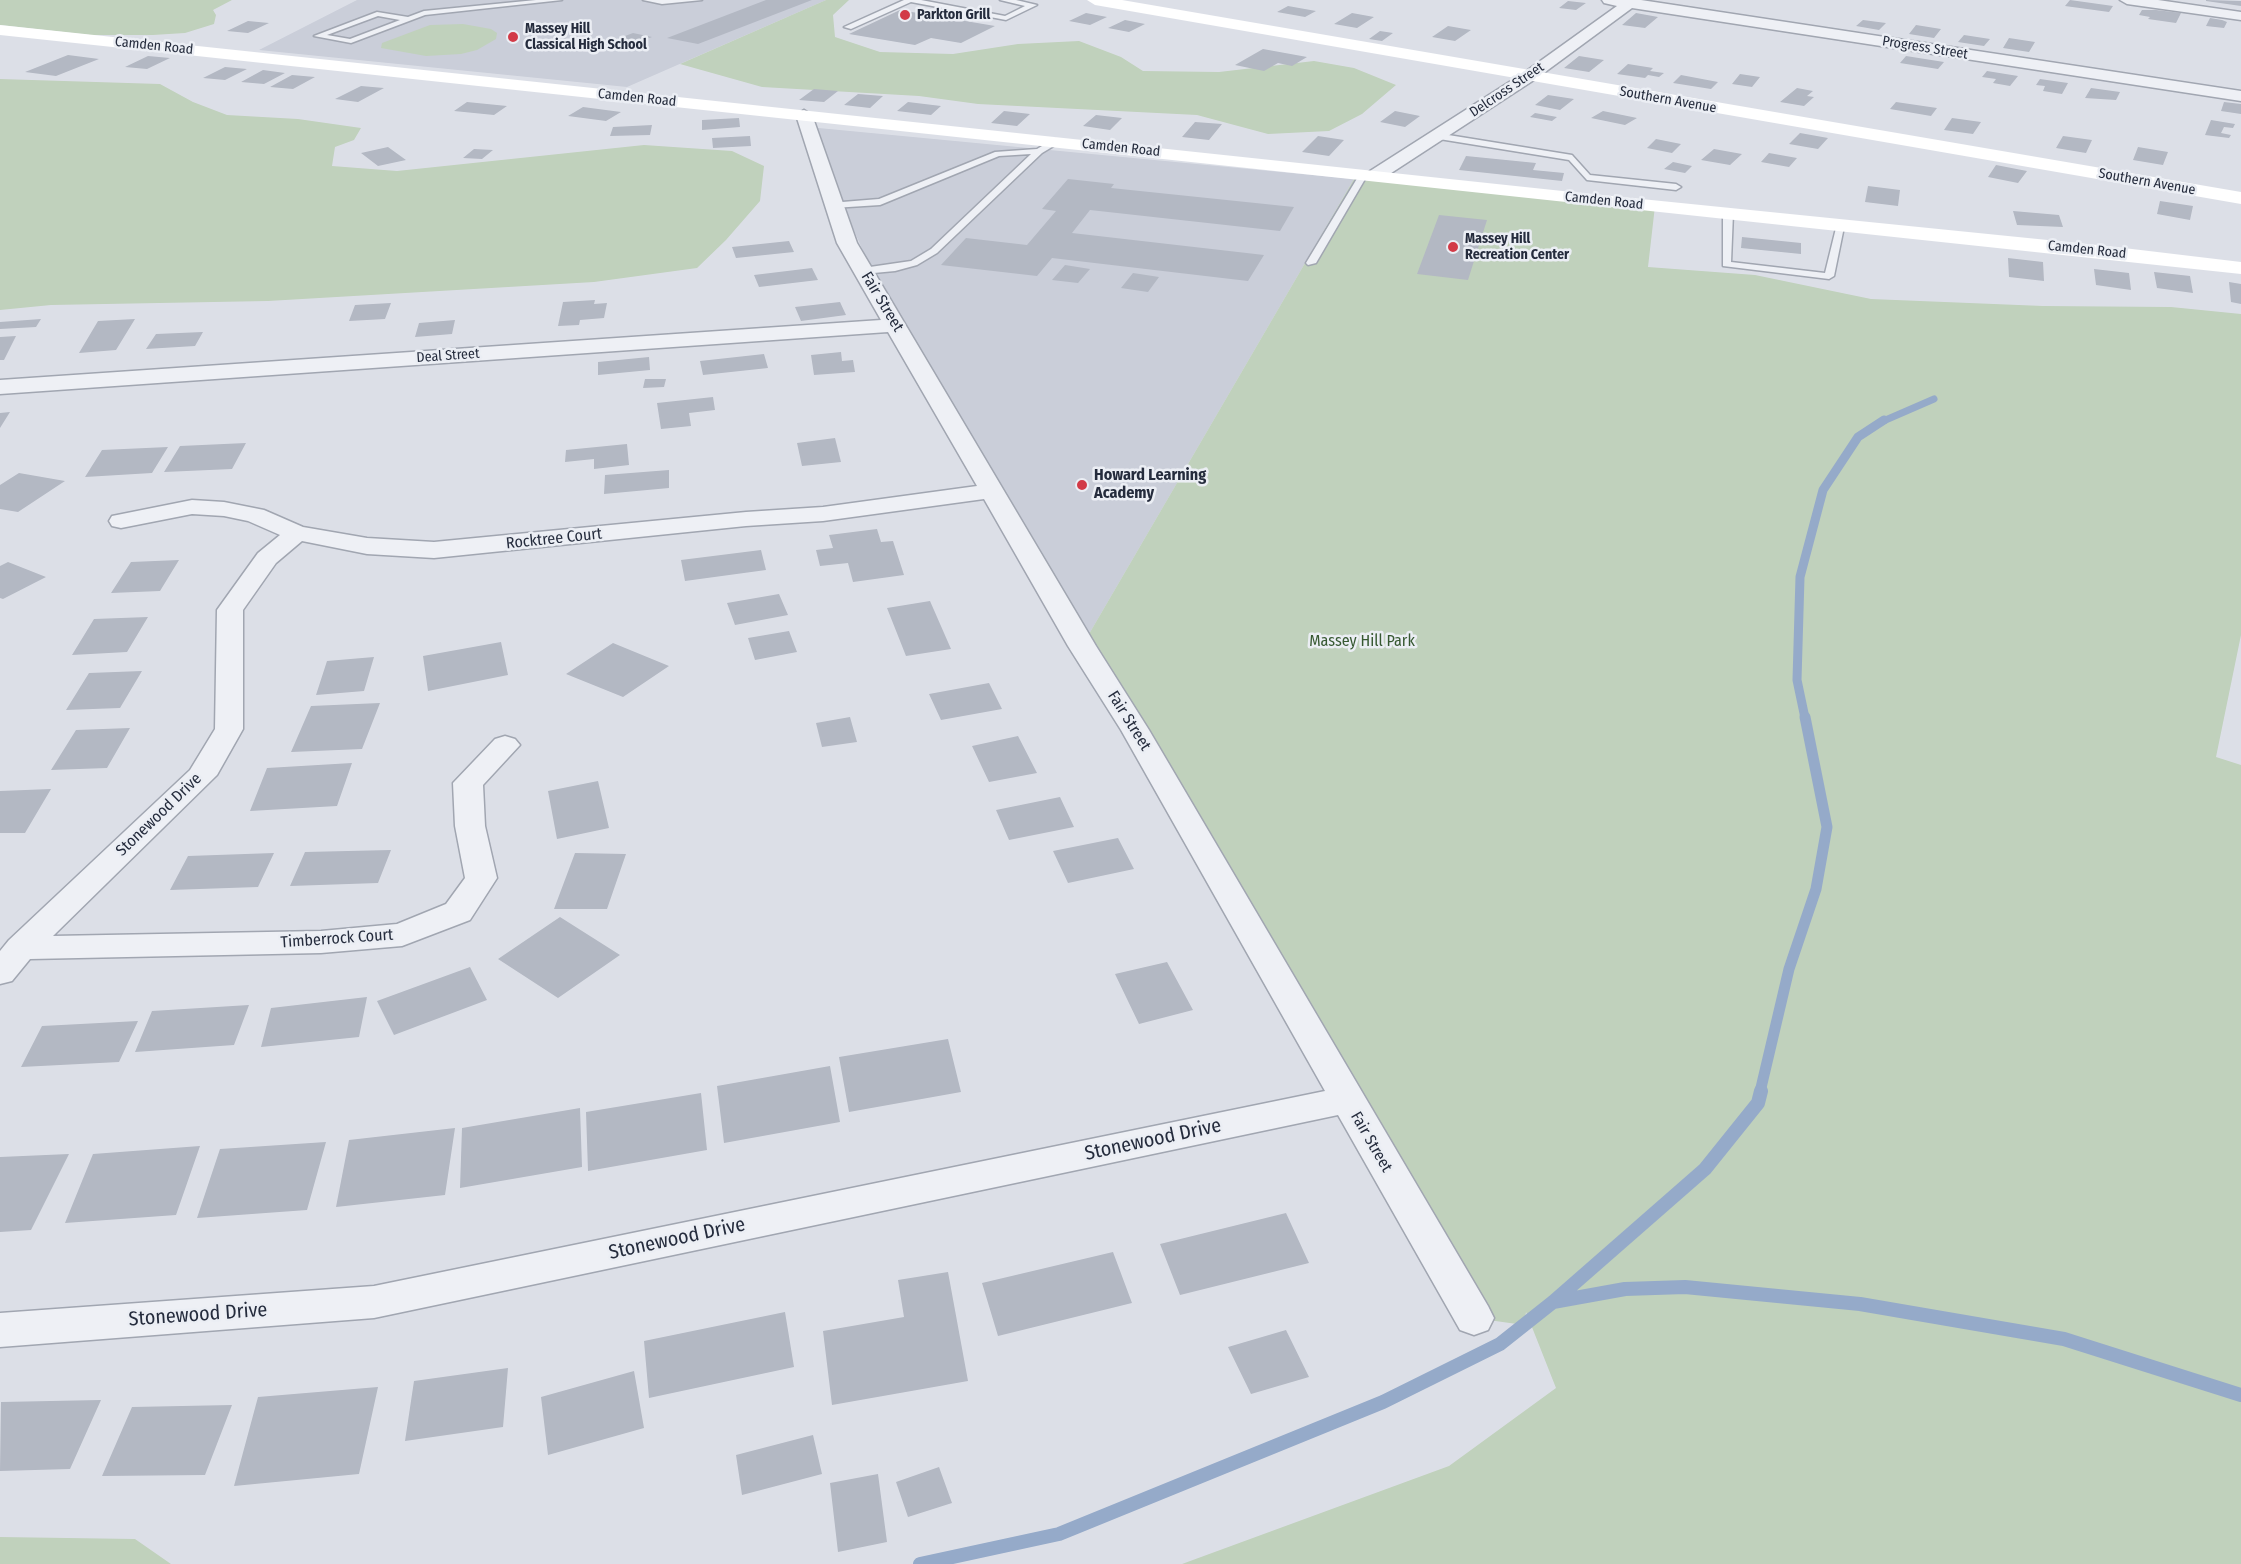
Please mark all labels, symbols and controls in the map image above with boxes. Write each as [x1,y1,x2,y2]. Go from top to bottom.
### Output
place label: Parkton Grill [917,7,990,23]
marker: Parkton Grill [898,8,912,22]
place label: Massey Hill Classical High School [525,21,647,54]
marker: Massey Hill Classical High School [506,30,520,44]
street label: Progress Street [1881,33,1969,63]
street label: Camden Road [114,34,194,58]
street label: Delcross Street [1467,59,1547,121]
street label: Southern Avenue [1618,83,1718,117]
street label: Camden Road [597,86,677,110]
street label: Camden Road [1081,136,1161,160]
street label: Southern Avenue [2097,165,2197,199]
street label: Camden Road [1564,189,1644,213]
place label: Massey Hill Recreation Center [1465,231,1569,264]
street label: Camden Road [2047,238,2127,262]
marker: Massey Hill Recreation Center [1446,240,1460,254]
street label: Fair Street [857,269,907,335]
street label: Deal Street [416,345,480,367]
place label: Howard Learning Academy [1094,466,1206,504]
marker: Howard Learning Academy [1075,478,1089,492]
street label: Rocktree Court [505,524,603,554]
park label: Massey Hill Park [1309,632,1415,652]
street label: Fair Street [1103,688,1155,754]
street label: Stonewood Drive [112,769,206,861]
street label: Timberrock Court [280,925,394,953]
street label: Fair Street [1346,1108,1396,1176]
street label: Stonewood Drive [1083,1114,1223,1166]
street label: Stonewood Drive [607,1213,747,1265]
street label: Stonewood Drive [128,1298,268,1332]

